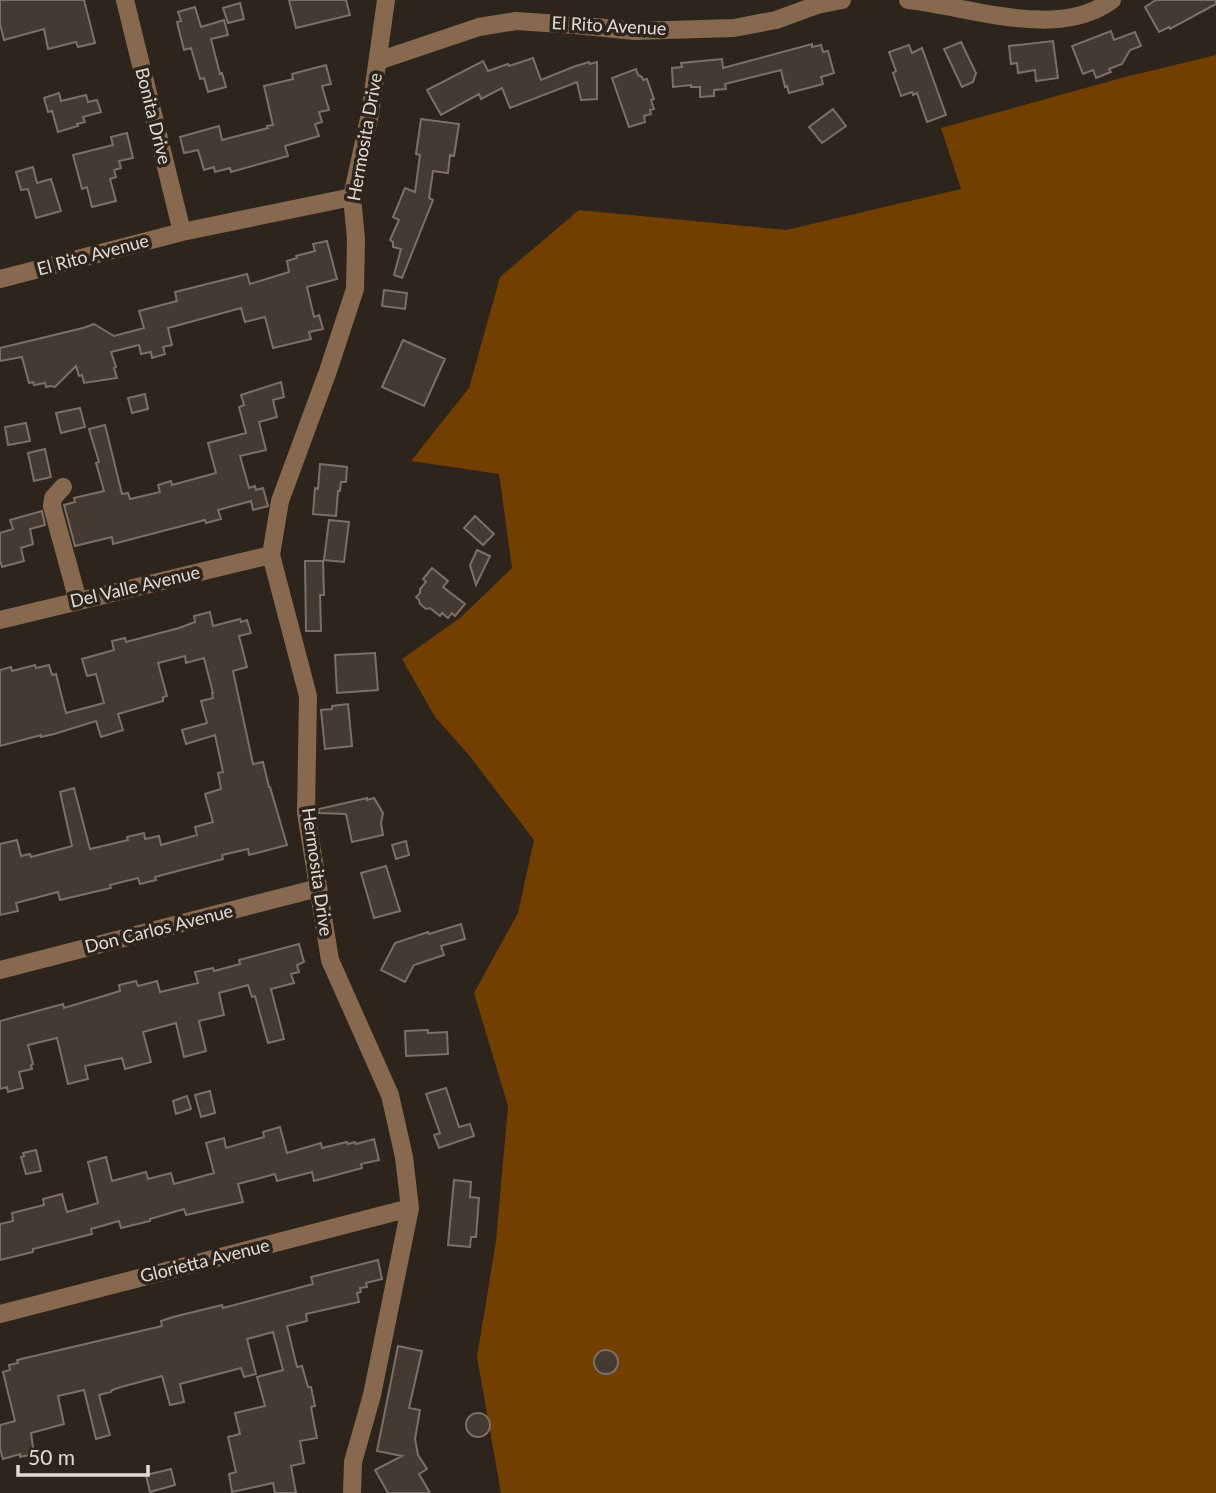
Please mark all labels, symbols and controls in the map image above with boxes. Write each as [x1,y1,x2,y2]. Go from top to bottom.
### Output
street label: El Rito Avenue [551,11,667,39]
street label: Bonita Drive [131,65,177,166]
street label: Hermosita Drive [342,71,386,203]
street label: El Rito Avenue [34,229,151,280]
street label: Del Valle Avenue [68,560,202,612]
street label: Hermosita Drive [298,806,338,938]
street label: Don Carlos Avenue [82,899,235,957]
street label: Glorietta Avenue [138,1233,272,1287]
scale bar [18,1434,147,1478]
text: 50 m [28,1444,75,1469]

